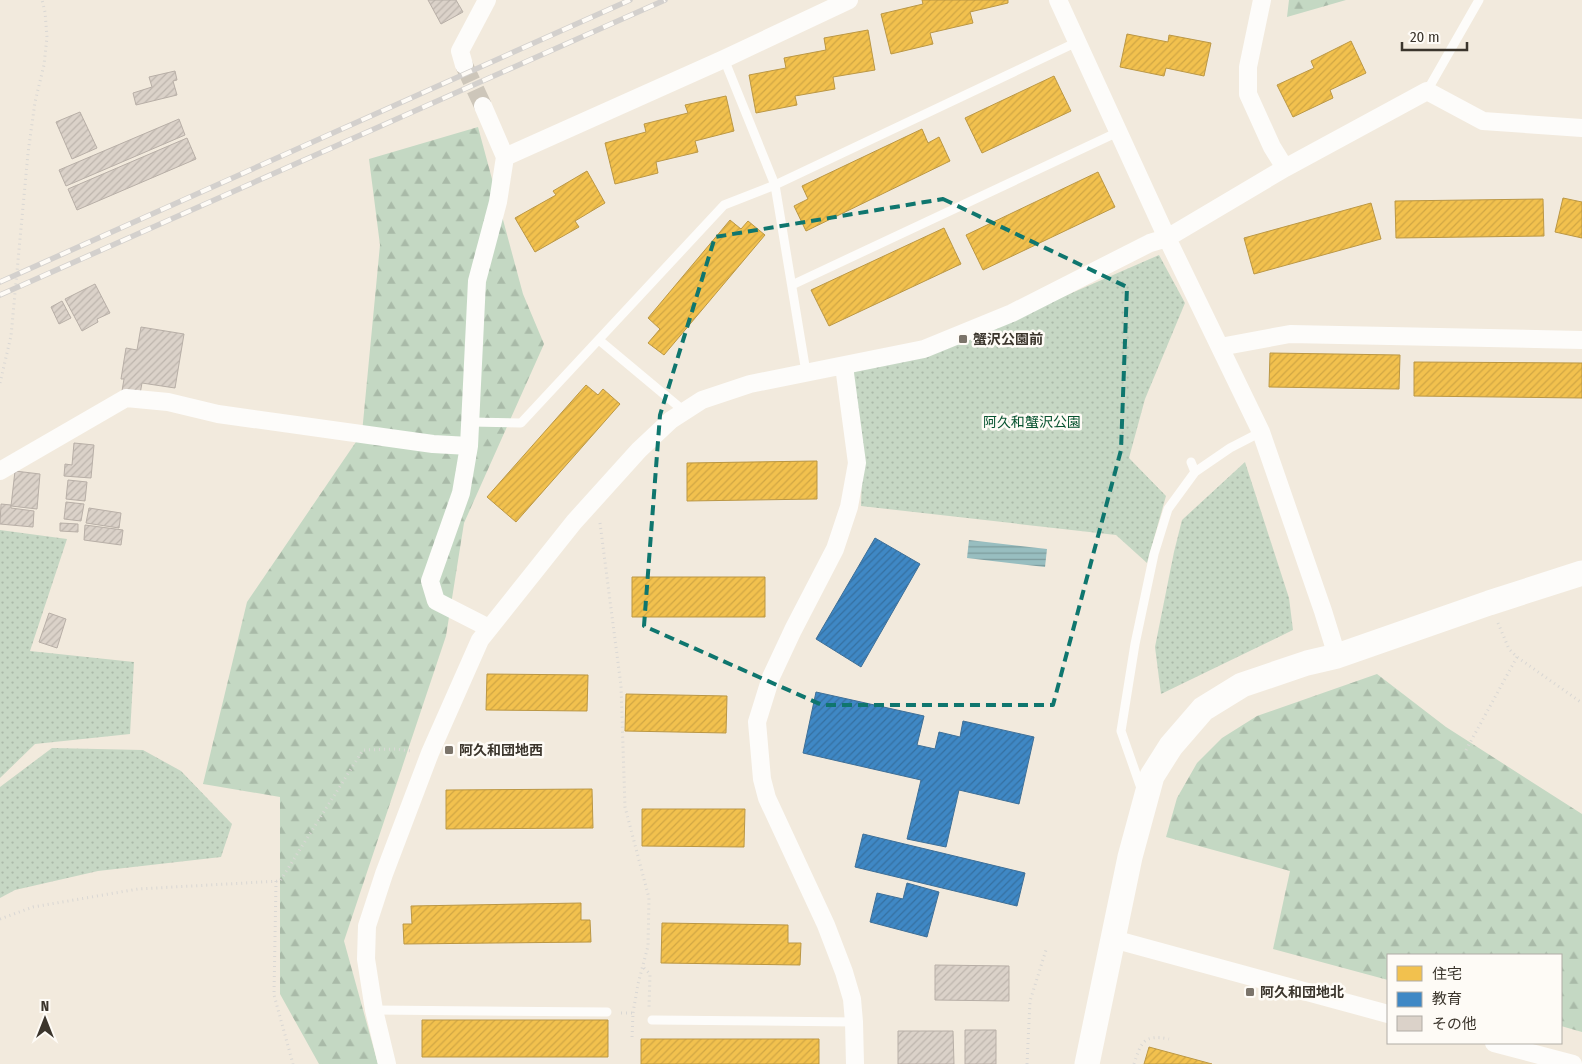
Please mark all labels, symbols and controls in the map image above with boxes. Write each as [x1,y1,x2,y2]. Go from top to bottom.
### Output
scale bar [1402,20,1467,52]
text: 20 m [1410,28,1440,46]
place label: 蟹沢公園前 [973,331,1043,348]
marker: 蟹沢公園前 [957,333,969,345]
park label: 阿久和蟹沢公園 [983,414,1081,431]
place label: 阿久和団地西 [459,742,543,759]
marker: 阿久和団地西 [443,744,455,756]
legend [1387,954,1562,1044]
text: 住宅 [1432,965,1462,983]
place label: 阿久和団地北 [1260,984,1344,1001]
marker: 阿久和団地北 [1244,986,1256,998]
text: 教育 [1432,990,1462,1008]
north arrow [20,994,70,1044]
text: N [41,998,49,1015]
text: その他 [1432,1015,1477,1033]

